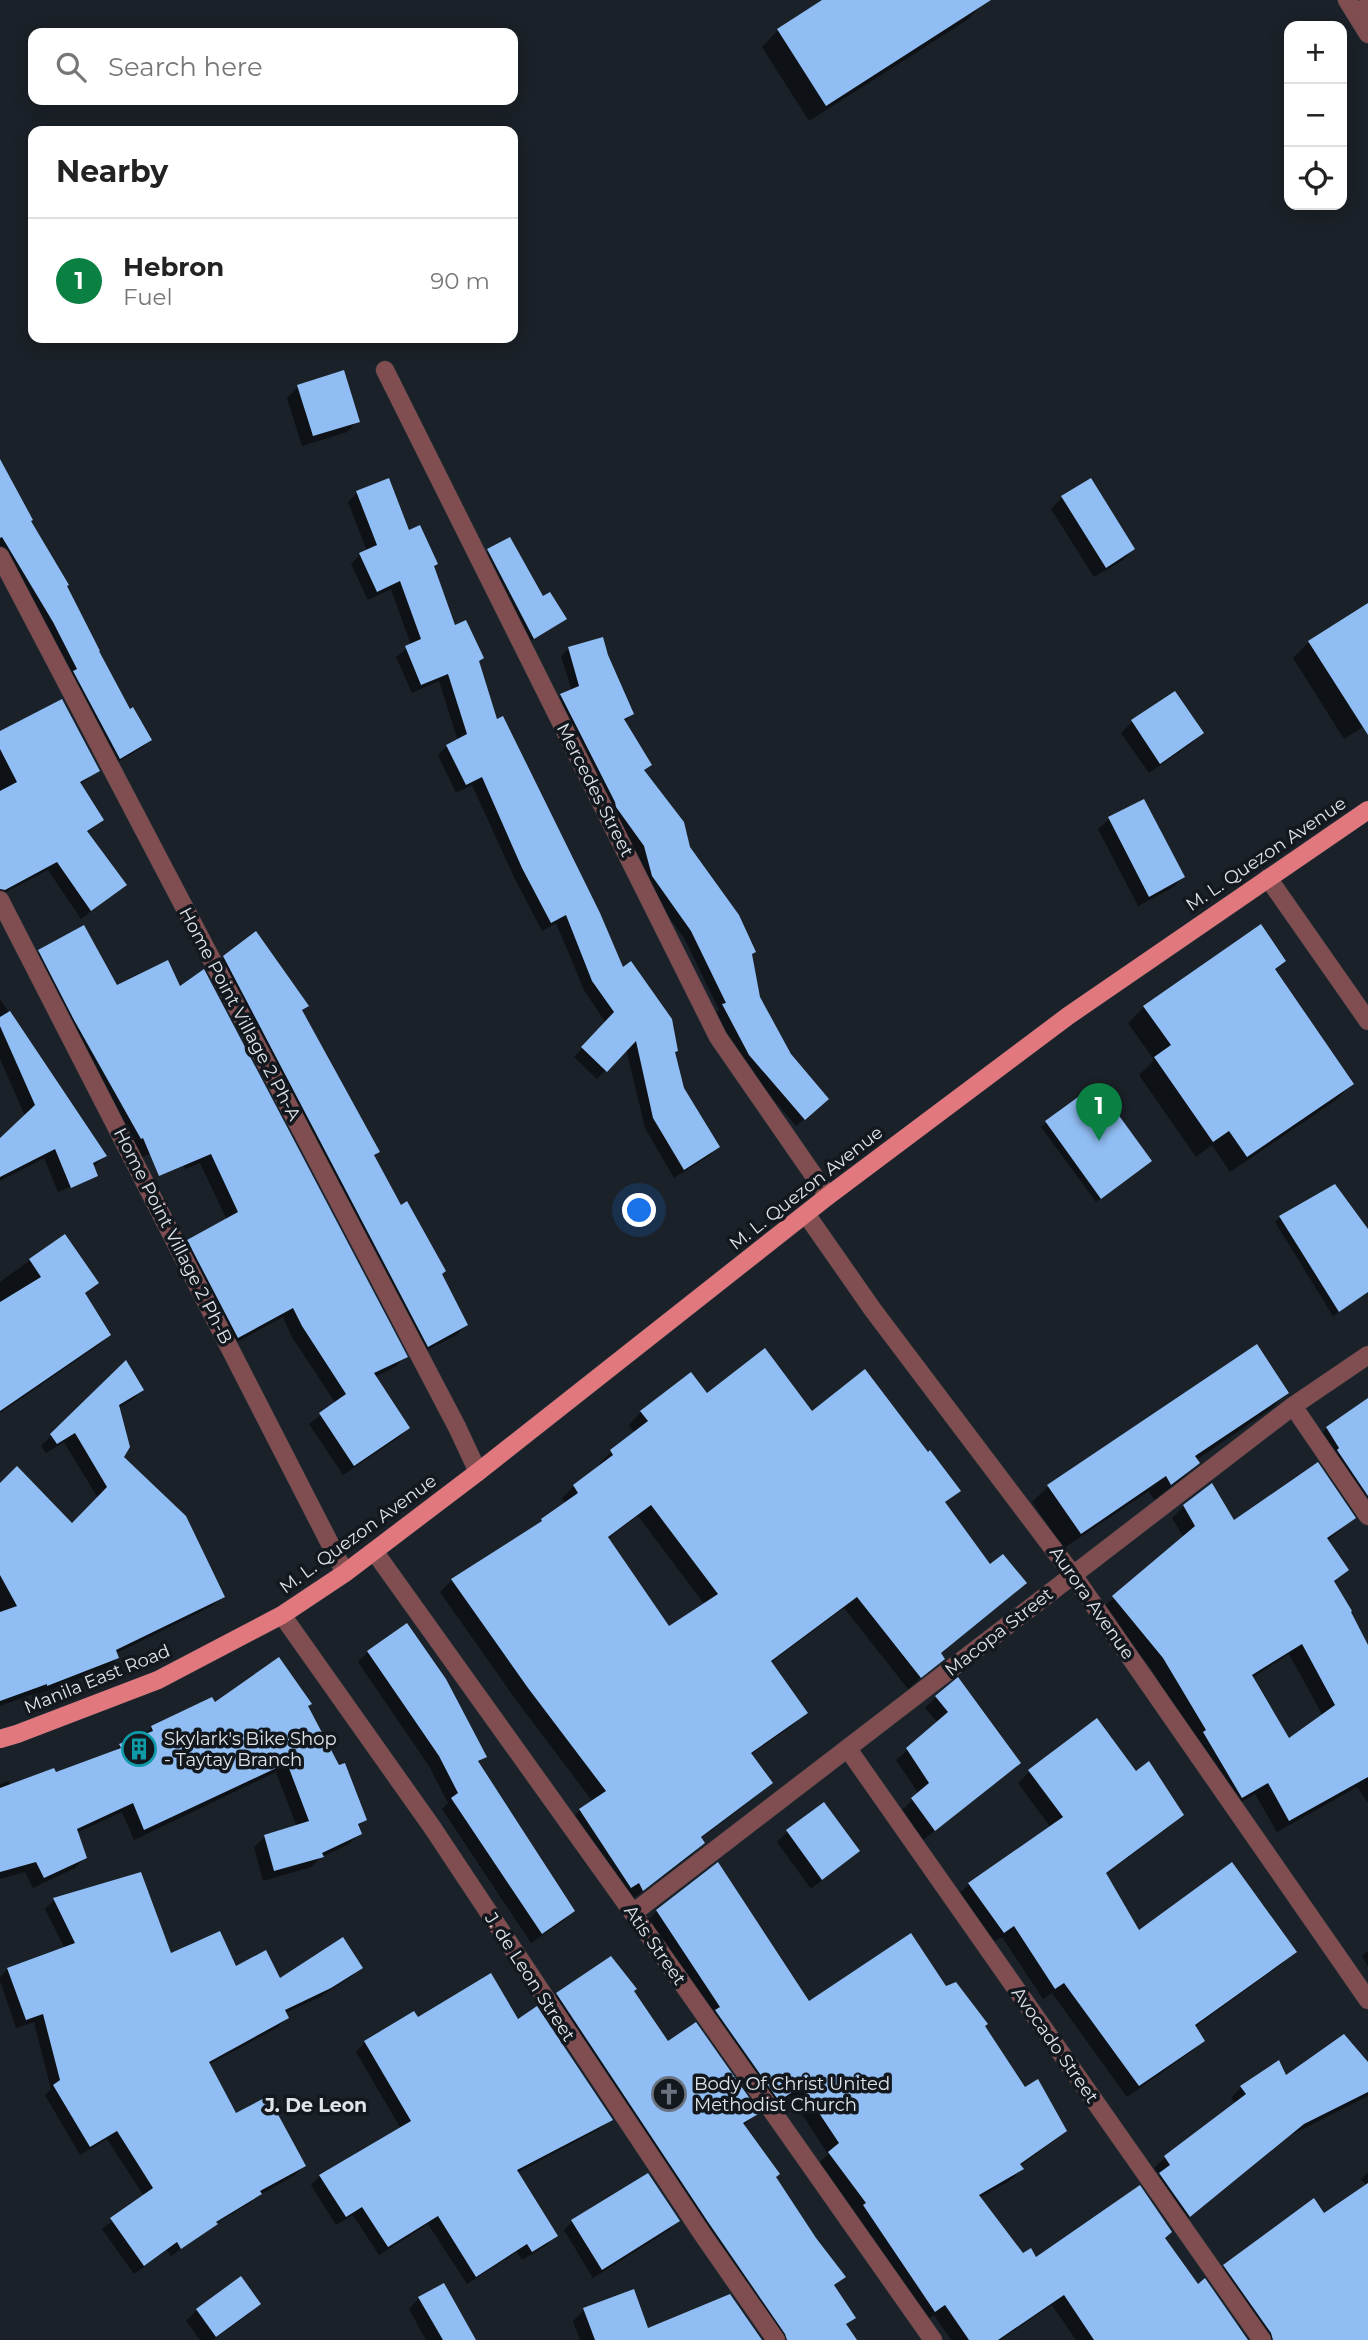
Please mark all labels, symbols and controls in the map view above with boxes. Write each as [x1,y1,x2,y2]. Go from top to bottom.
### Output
map controls [1284,21,1347,210]
button: + [1284,21,1347,84]
search box [28,28,518,105]
icon: search [52,48,90,86]
text: Search here [108,51,263,83]
button: − [1284,84,1347,147]
button: locate [1284,147,1347,210]
text: Nearby [56,153,168,190]
text: Hebron [123,251,224,283]
text: 1 [74,267,84,295]
text: 90 m [430,267,490,295]
text: Fuel [123,283,173,311]
street label: Mercedes Street [552,720,638,860]
street label: M. L. Quezon Avenue [1182,792,1350,916]
street label: Home Point Village 2 Ph-A [174,904,306,1125]
pin: 1 [1076,1083,1122,1141]
street label: M. L. Quezon Avenue [725,1121,887,1255]
street label: Home Point Village 2 Ph-B [109,1124,237,1348]
your location [622,1193,656,1227]
street label: M. L. Quezon Avenue [275,1470,441,1598]
street label: Aurora Avenue [1045,1542,1139,1664]
street label: Macopa Street [941,1583,1057,1681]
street label: Manila East Road [21,1640,173,1718]
place label: Skylark's Bike Shop - Taytay Branch [164,1728,337,1771]
building icon: Skylark's Bike Shop - Taytay Branch [120,1730,158,1768]
street label: Atis Street [619,1901,691,1989]
street label: J. de Leon Street [480,1908,580,2046]
street label: Avocado Street [1007,1983,1103,2107]
place label: Body Of Christ United Methodist Church [694,2073,890,2116]
church icon: Body Of Christ United Methodist Church [650,2075,688,2113]
district label: J. De Leon [264,2094,367,2117]

